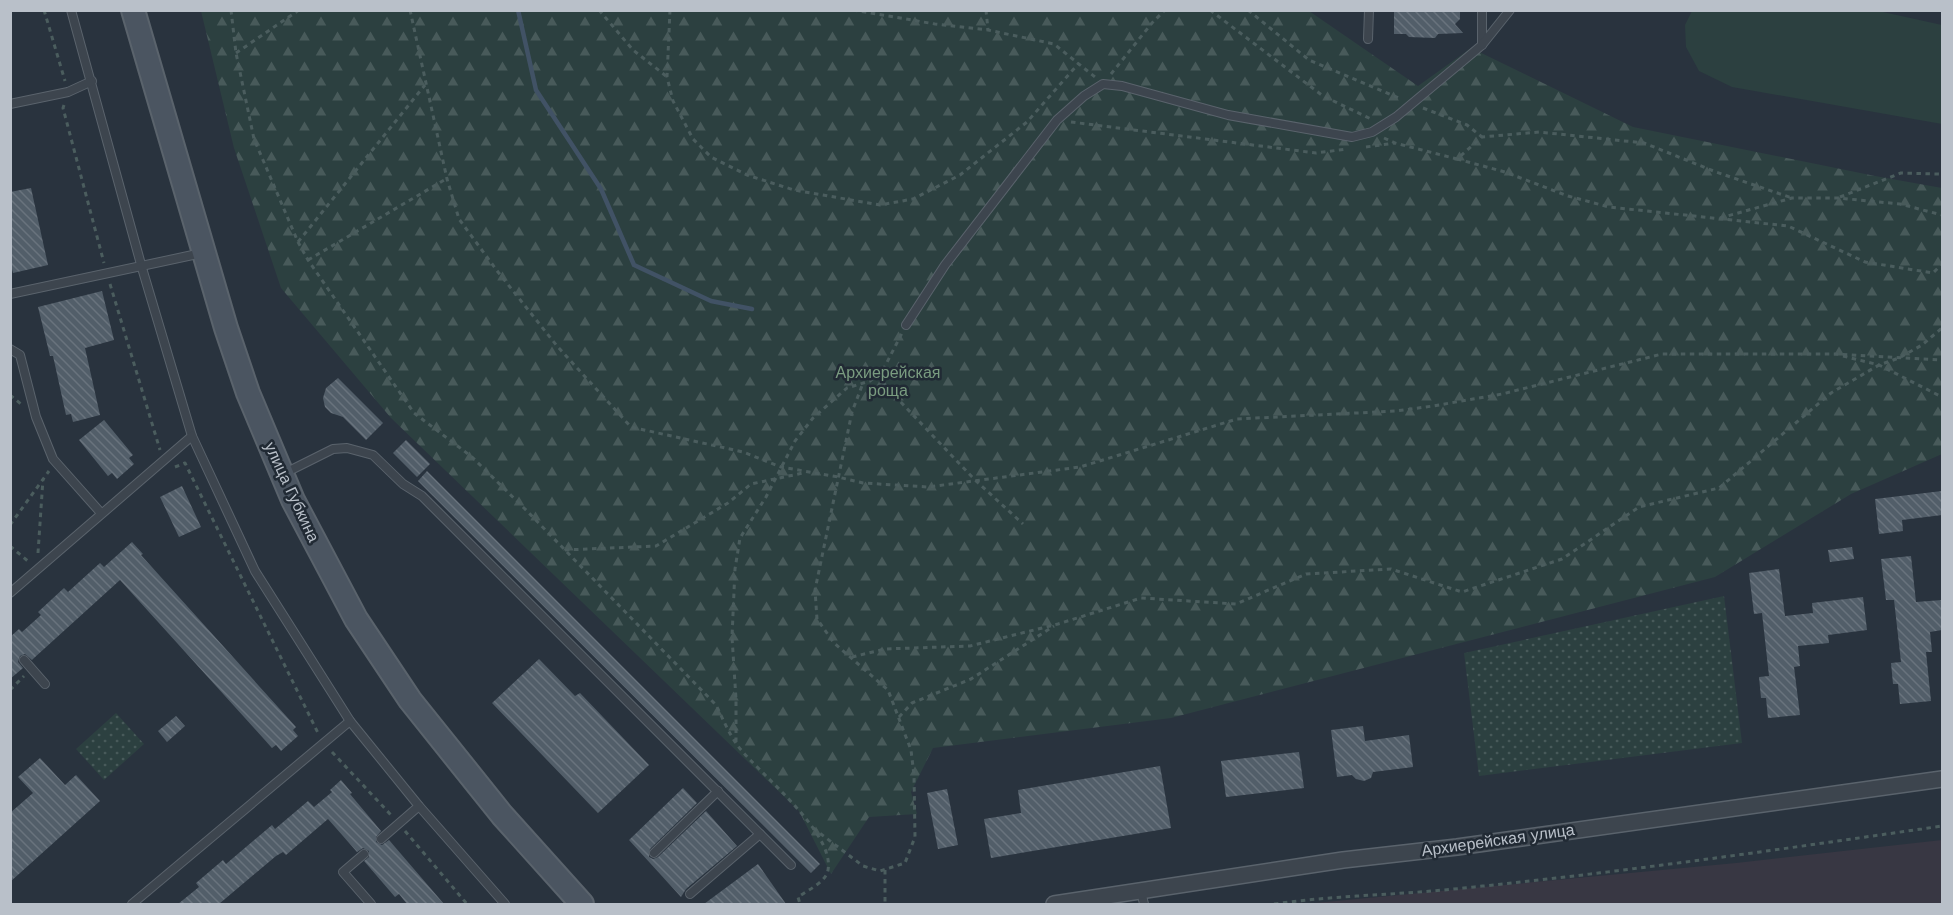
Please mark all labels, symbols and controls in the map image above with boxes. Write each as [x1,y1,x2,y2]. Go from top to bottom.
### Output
park label: Архиерейская роща [836,363,940,400]
street label: улица Губкина [261,439,323,545]
street label: Архиерейская улица [1420,820,1576,860]

